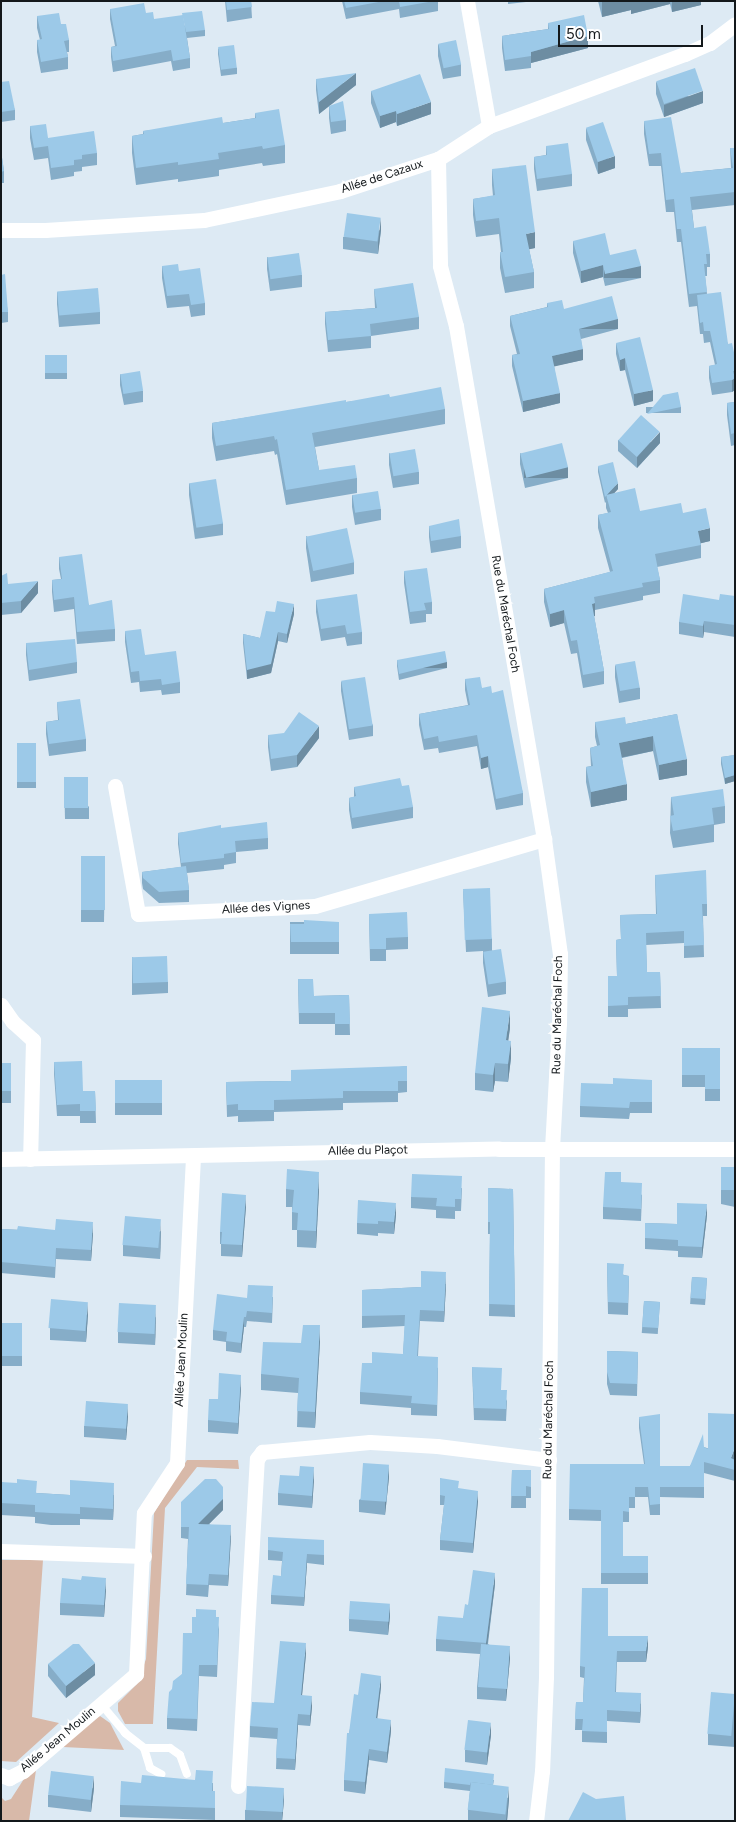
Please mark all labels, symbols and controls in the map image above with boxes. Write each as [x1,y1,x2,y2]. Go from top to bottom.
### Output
scale bar [561,15,706,47]
text: 50 m [566,25,601,43]
street label: Allée de Cazaux [339,157,425,197]
street label: Rue du Maréchal Foch [488,554,522,674]
street label: Allée des Vignes [221,898,311,918]
street label: Rue du Maréchal Foch [550,955,566,1075]
street label: Allée du Plaçot [328,1143,408,1159]
street label: Allée Jean Moulin [172,1313,192,1407]
street label: Rue du Maréchal Foch [541,1360,557,1480]
street label: Allée Jean Moulin [17,1704,99,1776]

